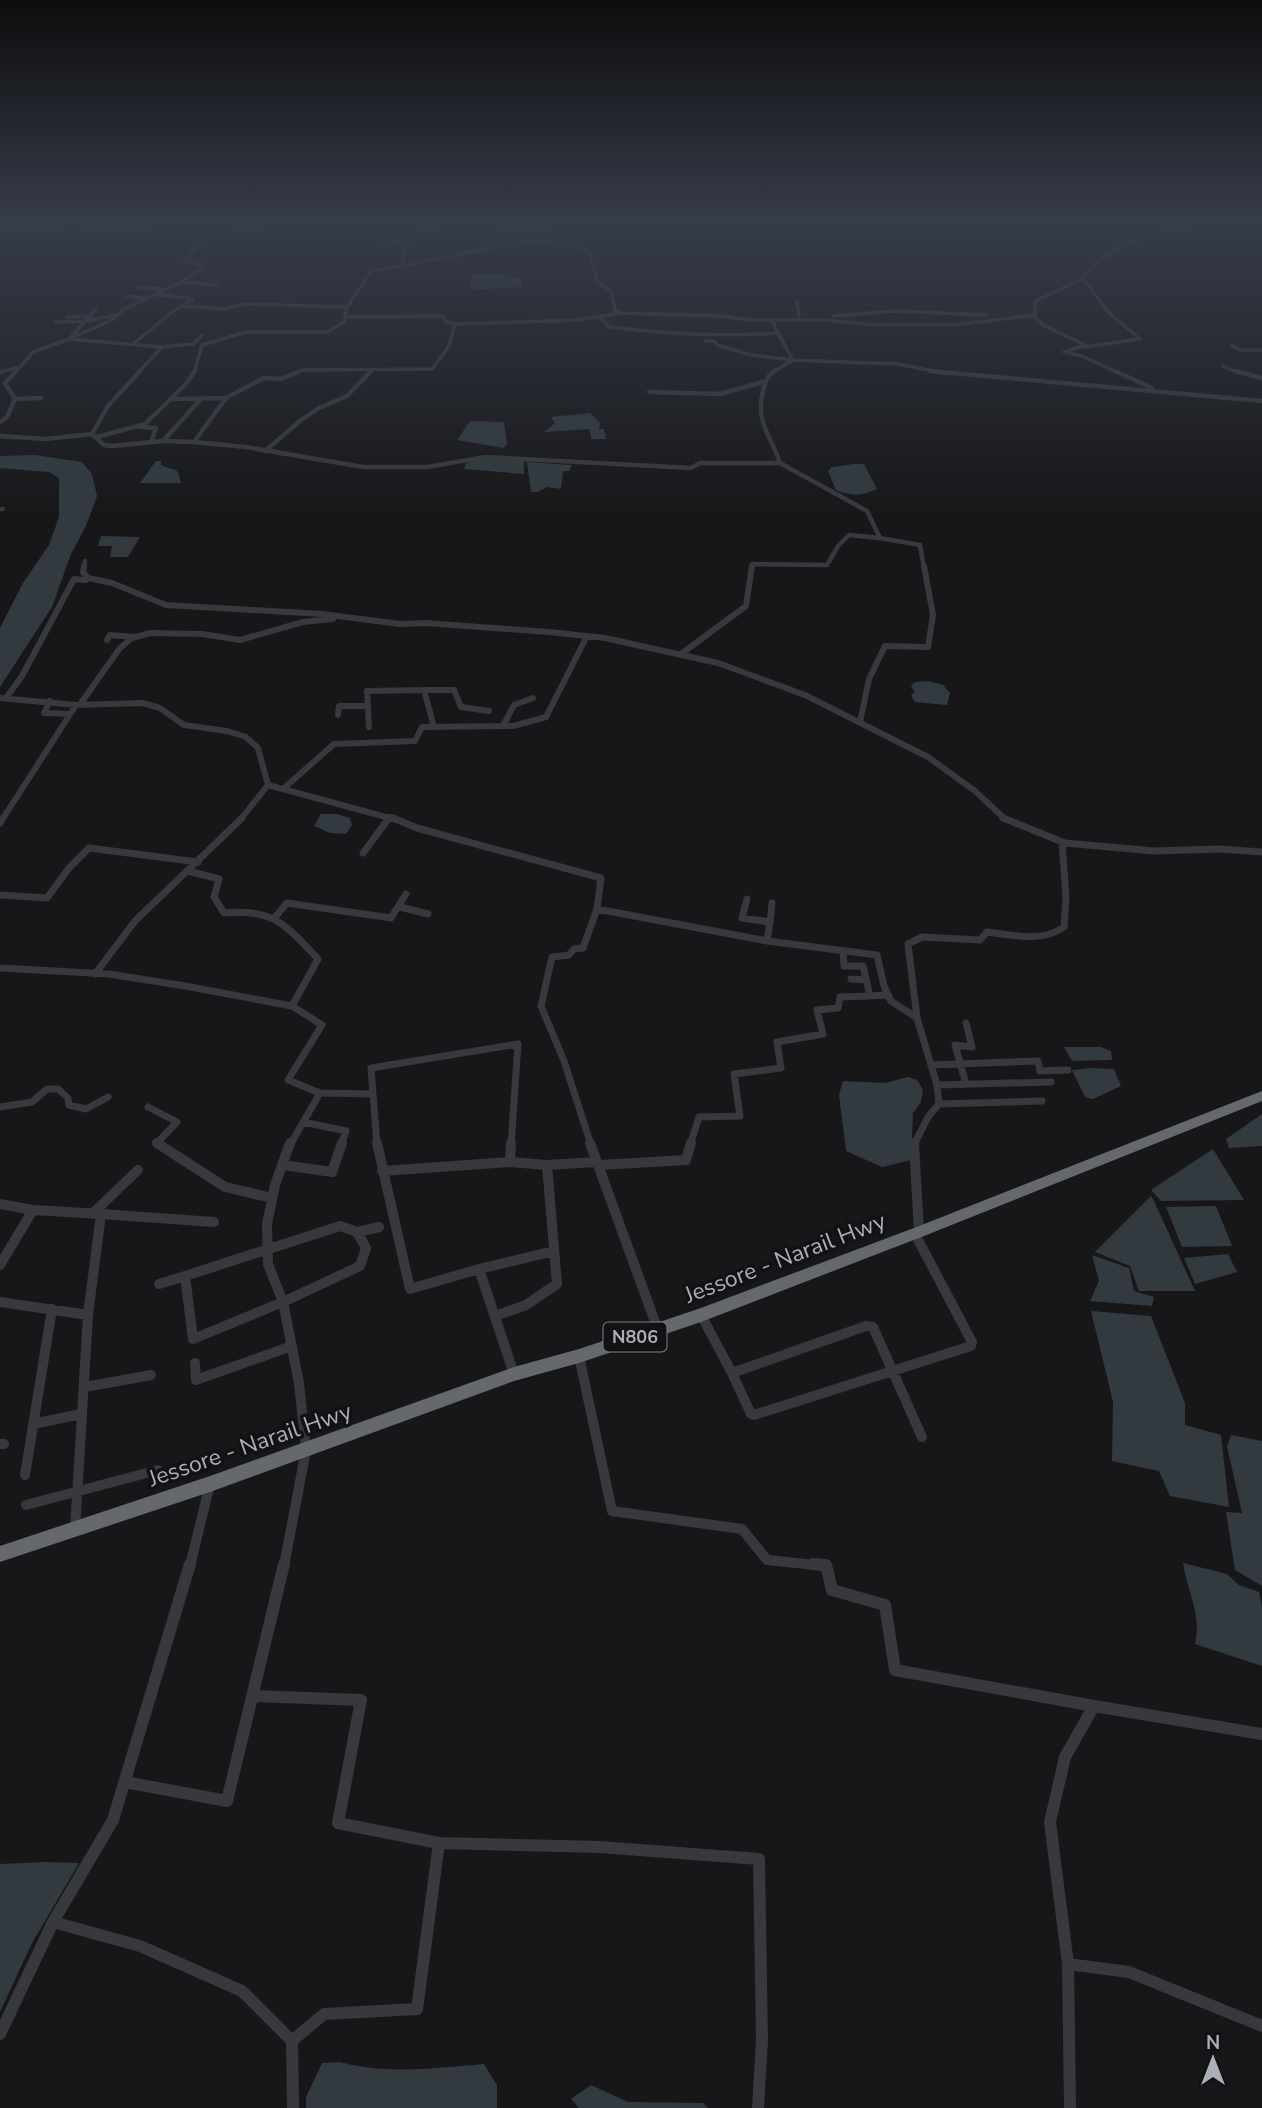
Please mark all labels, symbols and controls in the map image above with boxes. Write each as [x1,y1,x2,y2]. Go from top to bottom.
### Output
street label: Jessore - Narail Hwy [679,1205,890,1311]
road number: N806 [604,1322,666,1352]
street label: Jessore - Narail Hwy [143,1396,356,1495]
north arrow [1178,2024,1248,2094]
text: N [1206,2030,1220,2056]

